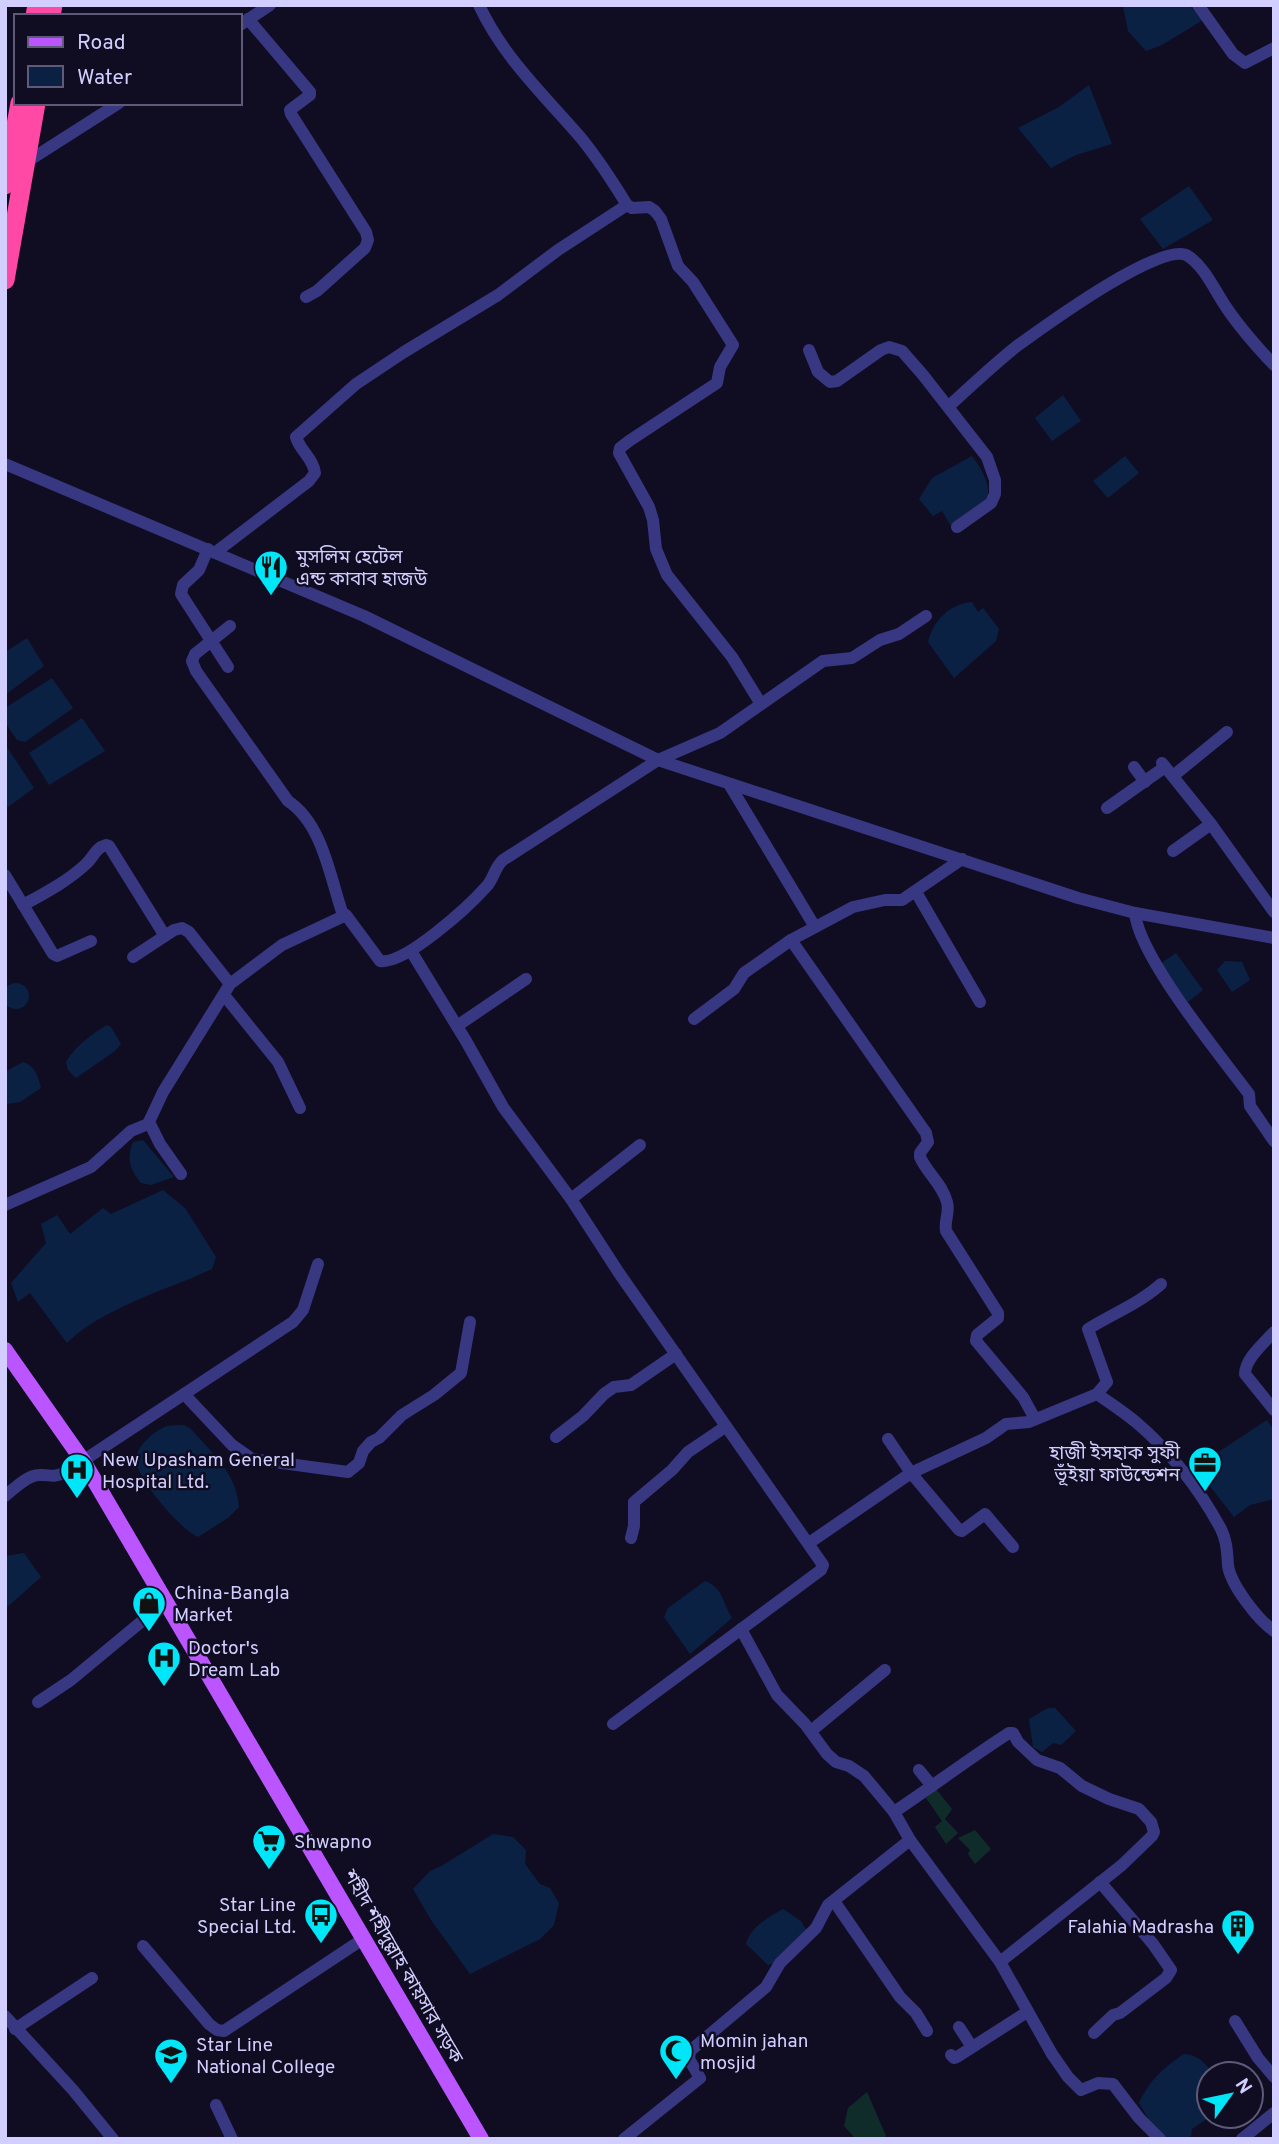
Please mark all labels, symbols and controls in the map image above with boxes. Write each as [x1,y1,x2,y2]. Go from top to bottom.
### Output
legend [14,14,242,105]
text: Road [77,30,126,57]
text: Water [77,65,132,92]
place label: মুসলিম হেটেল এন্ড কাবাব হাজউ [295,545,428,592]
restaurant icon: মুসলিম হেটেল এন্ড কাবাব হাজউ [252,548,290,597]
place label: হাজী ইসহাক সুফী ভূঁইয়া ফাউন্ডেশন [1048,1441,1181,1488]
office icon: হাজী ইসহাক সুফী ভূঁইয়া ফাউন্ডেশন [1186,1444,1224,1493]
place label: New Upasham General Hospital Ltd. [102,1449,295,1495]
hospital icon: New Upasham General Hospital Ltd. [58,1451,96,1500]
place label: China-Bangla Market [174,1582,290,1628]
shop icon: China-Bangla Market [130,1584,168,1633]
place label: Doctor's Dream Lab [188,1637,280,1683]
hospital icon: Doctor's Dream Lab [145,1639,183,1688]
supermarket icon: Shwapno [250,1822,288,1871]
place label: Shwapno [294,1831,372,1855]
street label: শহীদ শহীদুল্লাহ কায়সার সড়ক [336,1864,469,2069]
place label: Star Line Special Ltd. [197,1894,296,1940]
bus stop icon: Star Line Special Ltd. [302,1896,340,1945]
building icon: Falahia Madrasha [1219,1907,1257,1956]
place label: Falahia Madrasha [1068,1916,1214,1940]
place label: Momin jahan mosjid [700,2030,808,2076]
mosque icon: Momin jahan mosjid [657,2032,695,2081]
place label: Star Line National College [196,2034,335,2080]
school or university icon: Star Line National College [152,2036,190,2085]
north arrow [1195,2060,1265,2130]
text: N [1229,2075,1256,2099]

